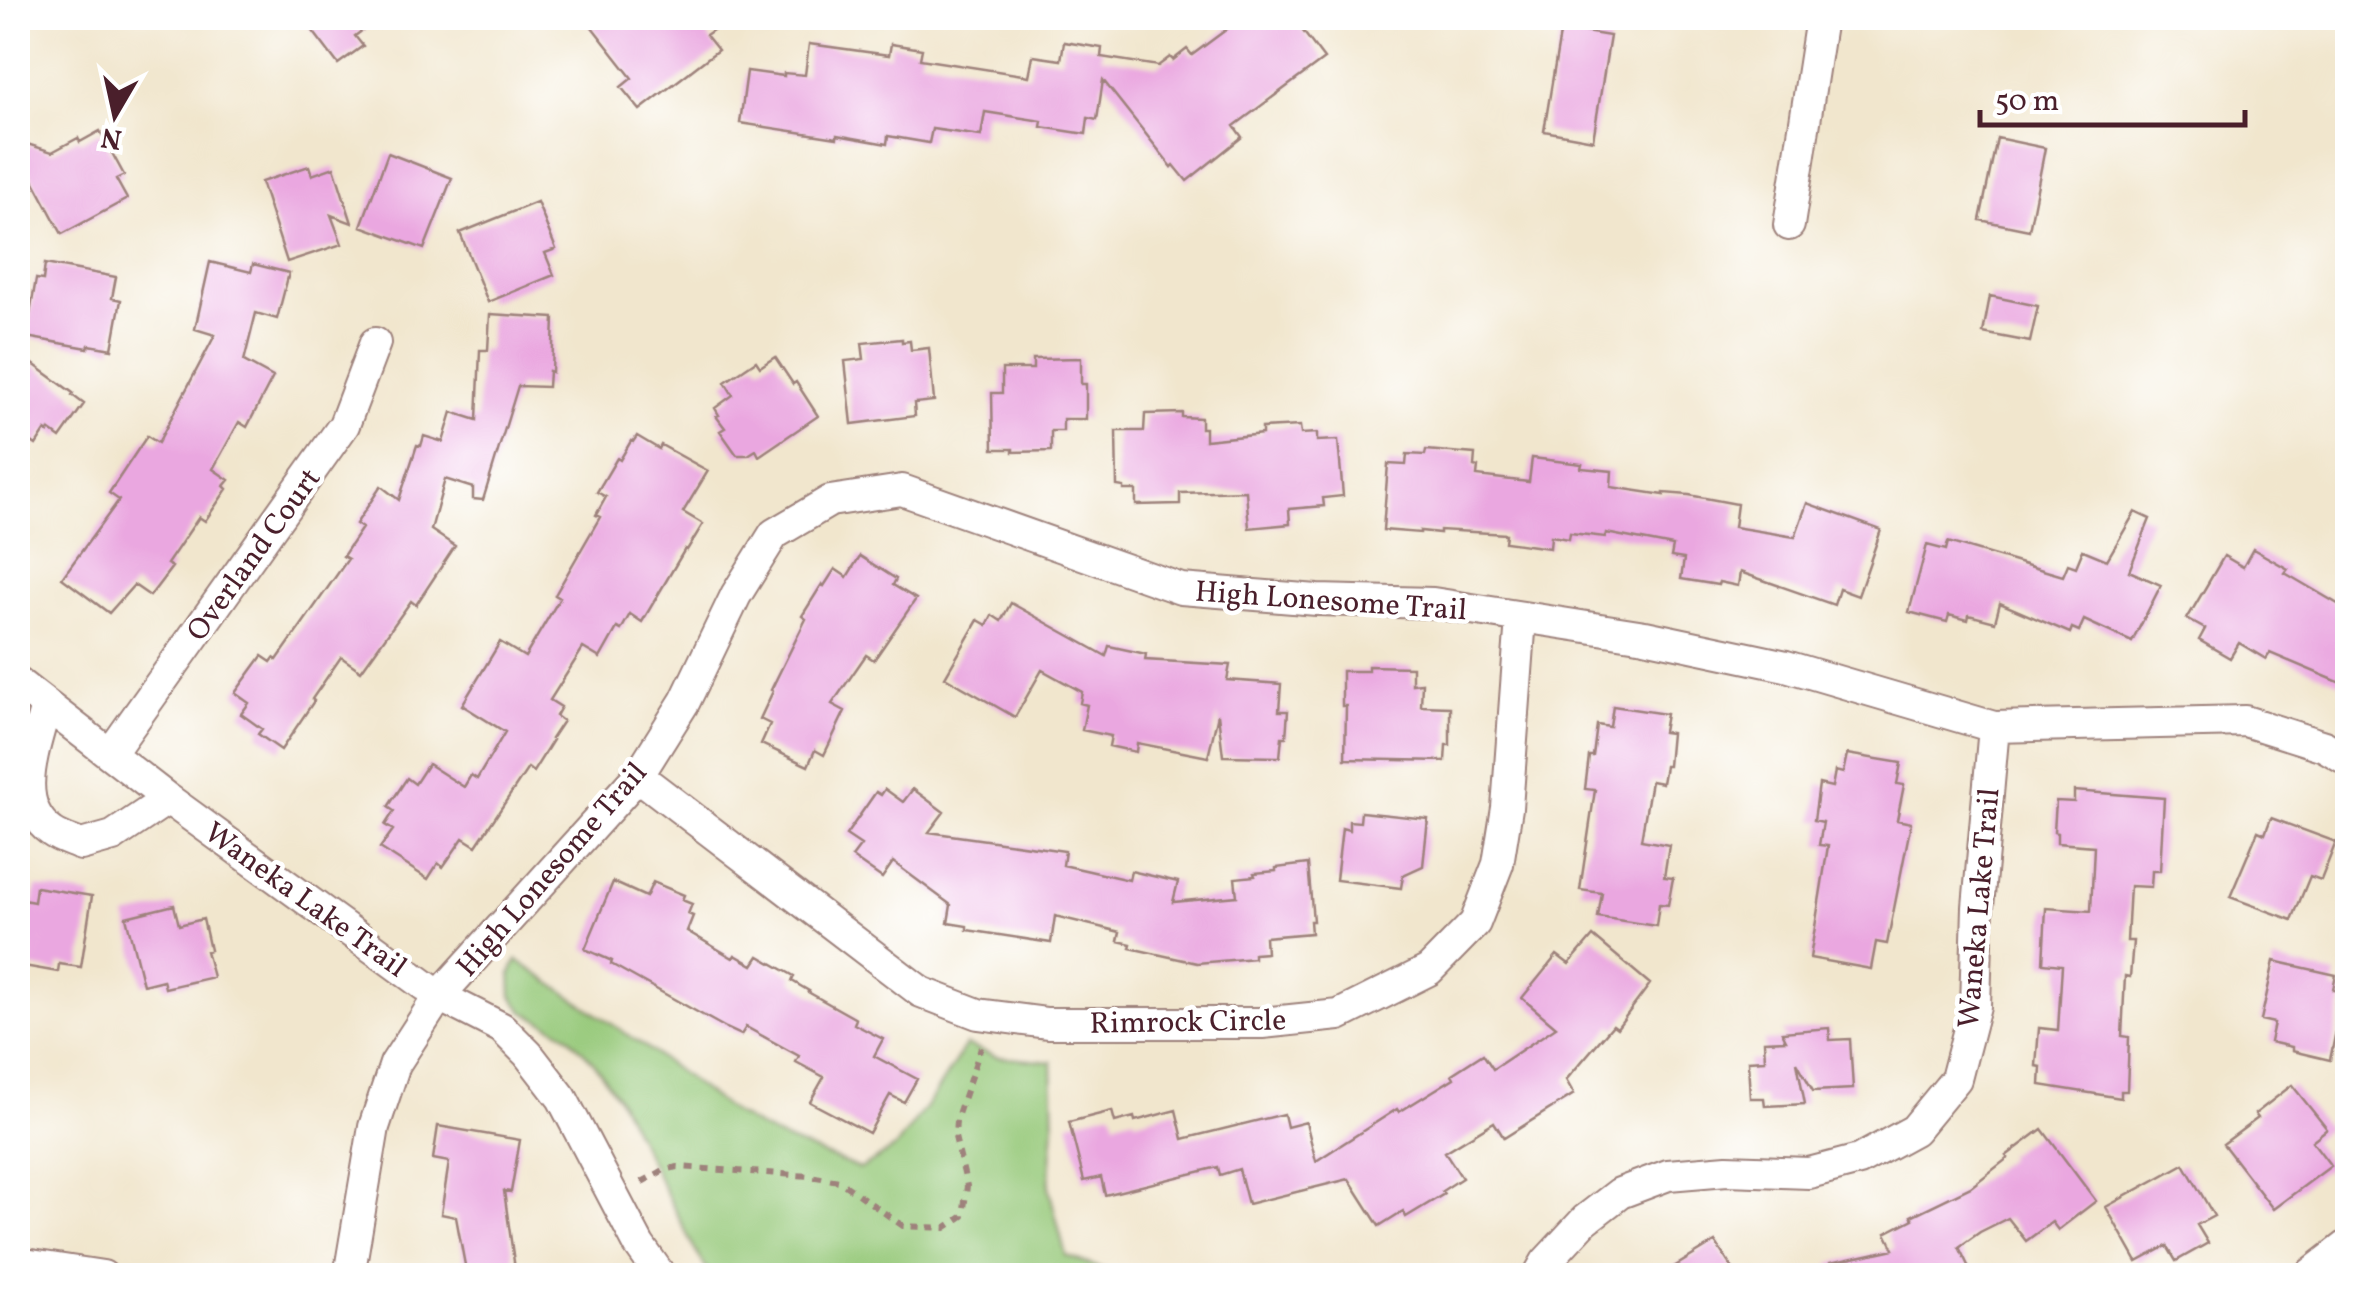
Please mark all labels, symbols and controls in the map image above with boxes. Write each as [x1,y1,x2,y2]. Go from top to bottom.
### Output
north arrow [65,65,165,165]
scale bar [1980,65,2245,127]
text: 50 m [1995,81,2059,123]
text: N [98,116,125,158]
street label: Overland Court [178,460,332,650]
street label: High Lonesome Trail [1194,572,1468,632]
street label: High Lonesome Trail [447,754,658,987]
street label: Waneka Lake Trail [1949,786,2011,1030]
street label: Waneka Lake Trail [195,813,415,988]
street label: Rimrock Circle [1089,1000,1287,1046]

